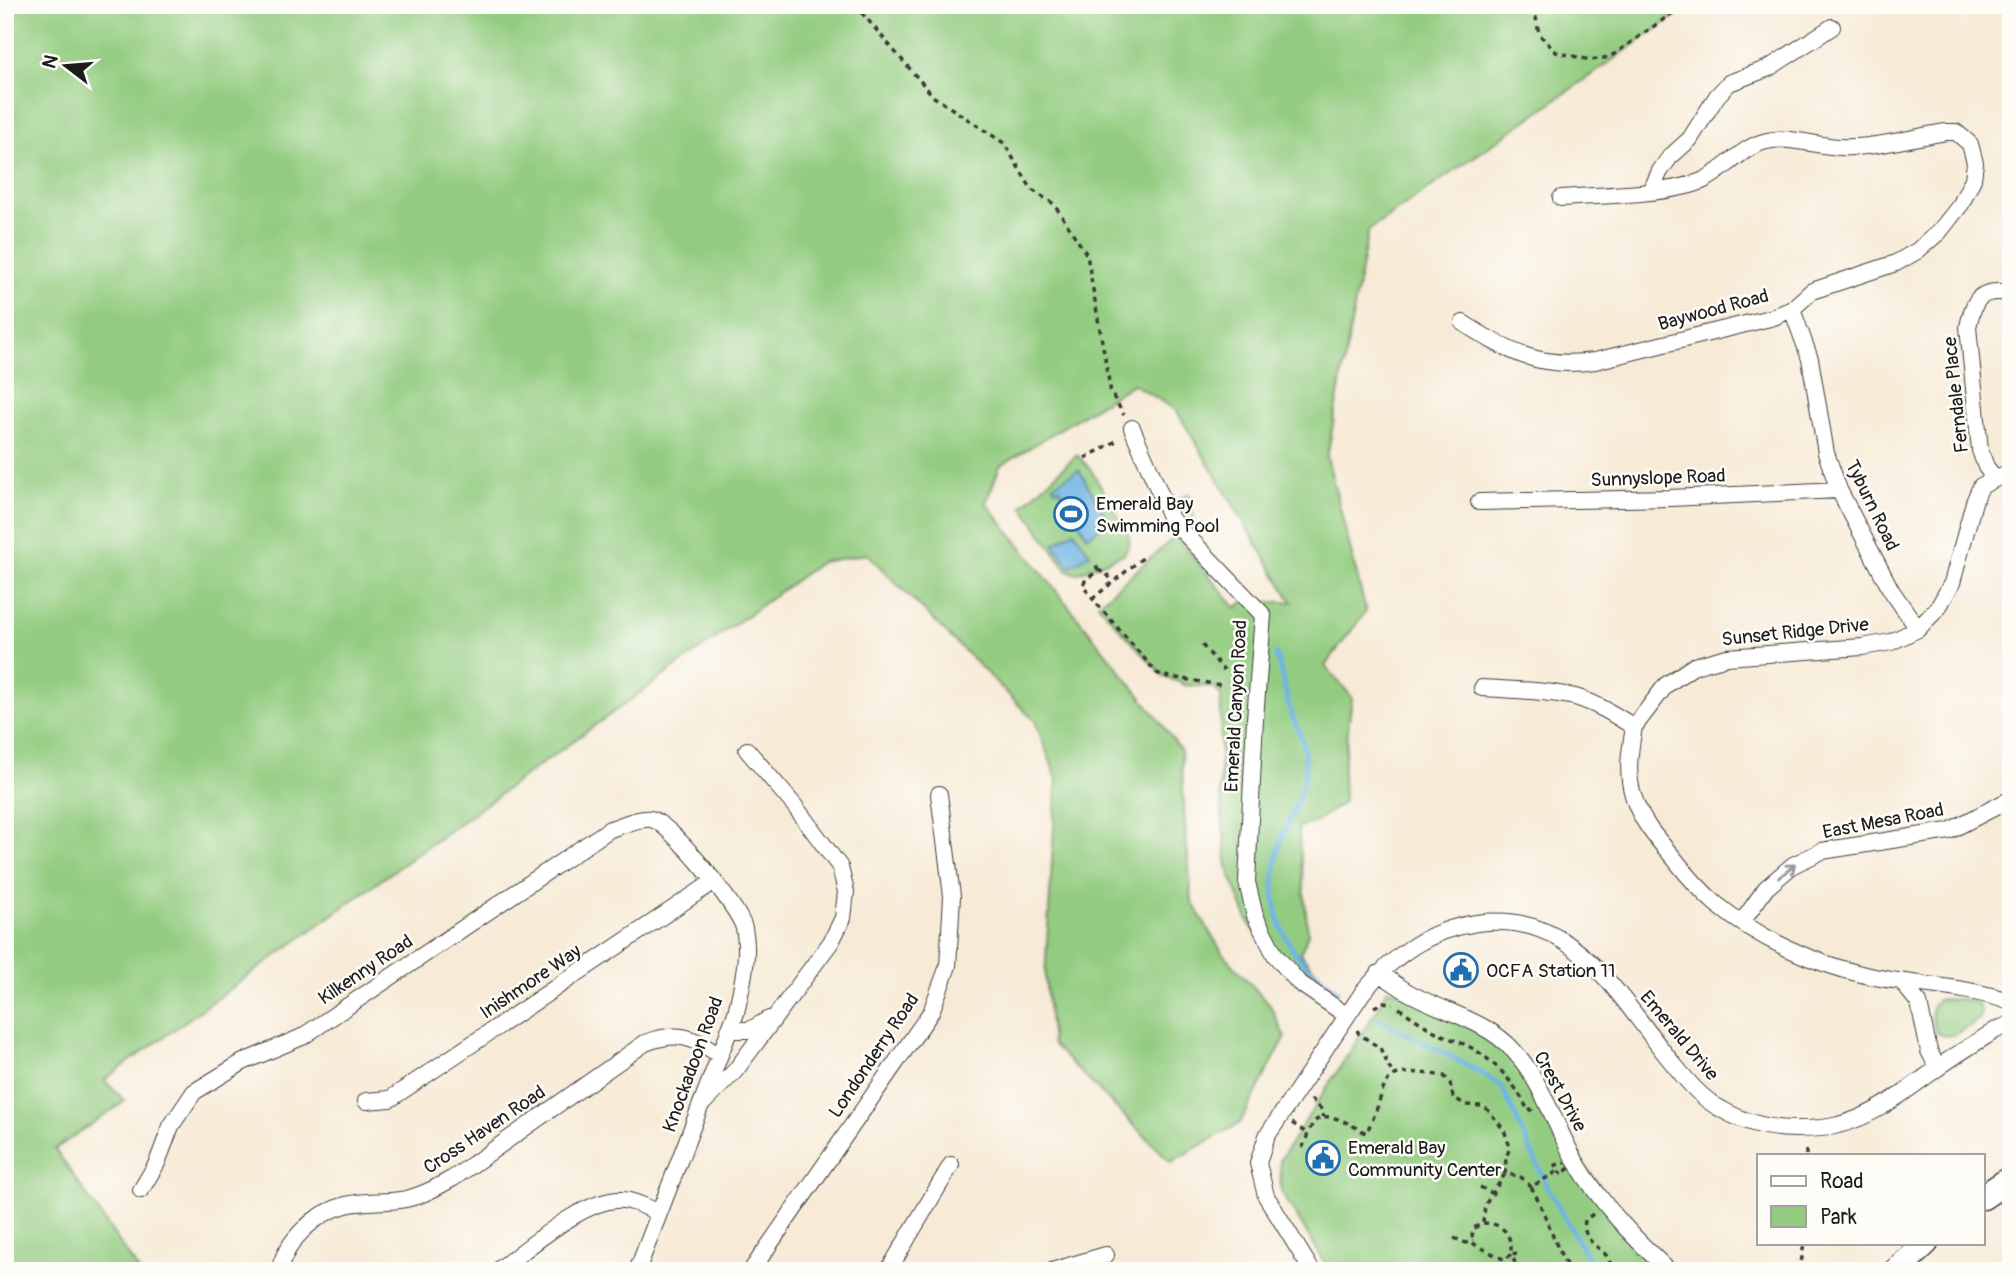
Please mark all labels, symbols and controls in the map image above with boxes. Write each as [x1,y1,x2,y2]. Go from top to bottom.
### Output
north arrow [32,32,102,102]
text: N [37,52,64,71]
street label: Baywood Road [1655,284,1771,336]
street label: Ferndale Place [1938,335,1974,454]
street label: Tyburn Road [1840,456,1904,555]
street label: Sunnyslope Road [1590,464,1726,492]
place label: Emerald Bay Swimming Pool [1096,492,1220,538]
sports icon: Emerald Bay Swimming Pool [1052,495,1090,533]
street label: Sunset Ridge Drive [1720,612,1870,652]
street label: Emerald Canyon Road [1220,619,1252,793]
street label: East Mesa Road [1821,797,1946,844]
one-way arrow [1777,863,1795,879]
street label: Kilkenny Road [314,929,417,1010]
street label: Inishmore Way [475,939,586,1025]
public building icon: OCFA Station 11 [1442,951,1480,989]
place label: OCFA Station 11 [1486,959,1615,983]
street label: Emerald Drive [1635,986,1724,1086]
street label: Londonderry Road [823,989,924,1122]
street label: Knockadoon Road [657,993,729,1135]
street label: Crest Drive [1528,1047,1592,1136]
street label: Cross Haven Road [419,1080,550,1180]
place label: Emerald Bay Community Center [1348,1136,1502,1182]
public building icon: Emerald Bay Community Center [1304,1139,1342,1177]
legend [1757,1154,1984,1244]
text: Road [1820,1168,1864,1195]
text: Park [1820,1204,1857,1231]

